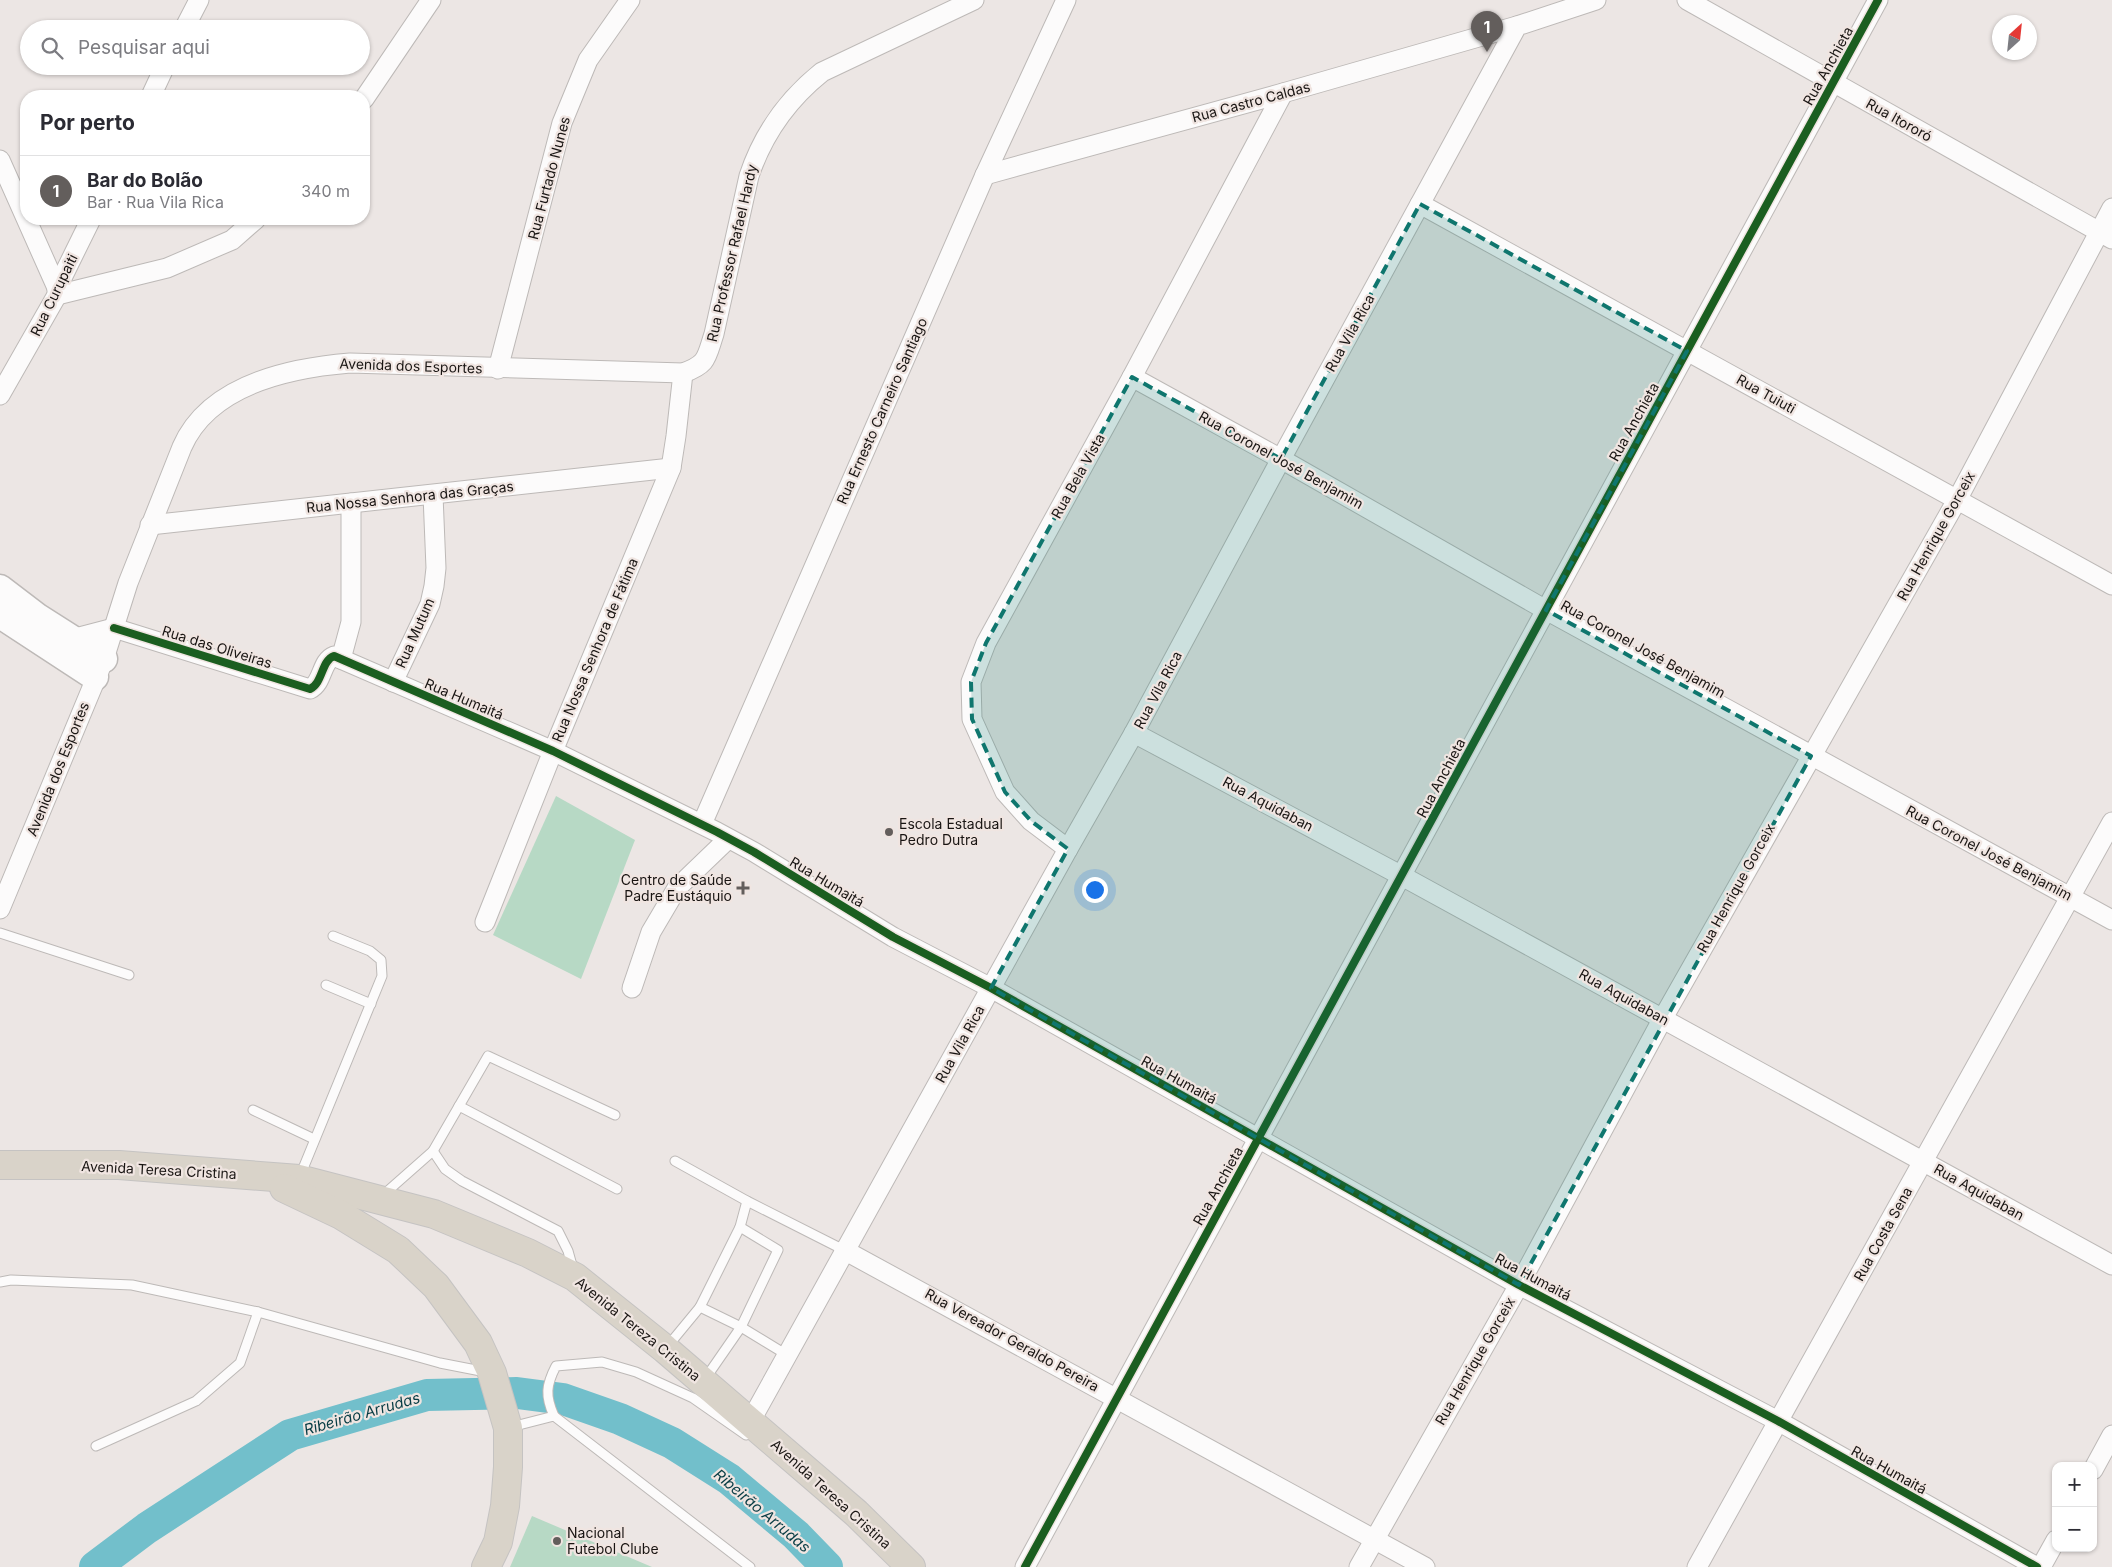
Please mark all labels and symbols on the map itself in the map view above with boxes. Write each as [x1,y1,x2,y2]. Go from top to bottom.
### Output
pin: 1 [1471,11,1503,52]
north arrow [1992,15,2037,60]
street label: Rua Anchieta [1799,23,1856,108]
street label: Rua Castro Caldas [1190,78,1312,125]
street label: Rua Itororó [1863,94,1935,145]
street label: Rua Furtado Nunes [524,114,573,241]
street label: Rua Professor Rafael Hardy [703,162,760,343]
street label: Rua Curupaiti [26,251,81,339]
street label: Rua Vila Rica [1321,291,1378,374]
street label: Rua Ernesto Carneiro Santiago [833,315,930,507]
street label: Avenida dos Esportes [339,355,483,376]
street label: Rua Tuiuti [1734,370,1799,417]
street label: Rua Anchieta [1605,379,1662,464]
street label: Rua Coronel José Benjamim [1196,407,1367,512]
street label: Rua Bela Vista [1047,430,1108,521]
street label: Rua Henrique Gorceix [1893,468,1978,603]
street label: Rua Nossa Senhora das Graças [305,477,515,516]
street label: Rua Nossa Senhora de Fátima [548,555,641,744]
street label: Rua Mutum [391,595,438,671]
street label: Rua Coronel José Benjamim [1558,596,1729,701]
street label: Rua das Oliveiras [160,622,274,671]
street label: Rua Vila Rica [1130,648,1185,732]
street label: Rua Humaitá [422,674,506,723]
street label: Avenida dos Esportes [23,699,92,838]
street label: Rua Anchieta [1413,735,1469,820]
street label: Rua Aquidaban [1220,773,1316,835]
street label: Rua Coronel José Benjamim [1903,801,2075,904]
place label: Escola Estadual Pedro Dutra [899,815,1003,848]
street label: Rua Henrique Gorceix [1693,820,1778,955]
marker: Escola Estadual Pedro Dutra [883,826,895,838]
street label: Rua Humaitá [787,853,868,910]
place label: Centro de Saúde Padre Eustáquio [621,871,732,904]
your location [1082,877,1108,903]
marker: Centro de Saúde Padre Eustáquio [736,881,750,895]
street label: Rua Aquidaban [1576,965,1672,1028]
street label: Rua Vila Rica [931,1002,988,1085]
street label: Rua Humaitá [1138,1052,1220,1107]
street label: Rua Anchieta [1189,1143,1246,1228]
street label: Avenida Teresa Cristina [81,1157,237,1182]
street label: Rua Aquidaban [1931,1160,2027,1223]
street label: Rua Costa Sena [1850,1184,1915,1284]
street label: Rua Humaitá [1492,1249,1574,1304]
street label: Avenida Tereza Cristina [572,1273,704,1384]
street label: Rua Vereador Geraldo Pereira [922,1285,1102,1395]
street label: Rua Henrique Gorceix [1431,1293,1518,1428]
water label: Ribeirão Arrudas [302,1388,422,1439]
street label: Avenida Teresa Cristina [768,1435,895,1552]
street label: Rua Humaitá [1848,1442,1930,1497]
water label: Ribeirão Arrudas [710,1465,814,1556]
place label: Nacional Futebol Clube [567,1524,659,1557]
marker: Nacional Futebol Clube [551,1535,563,1547]

